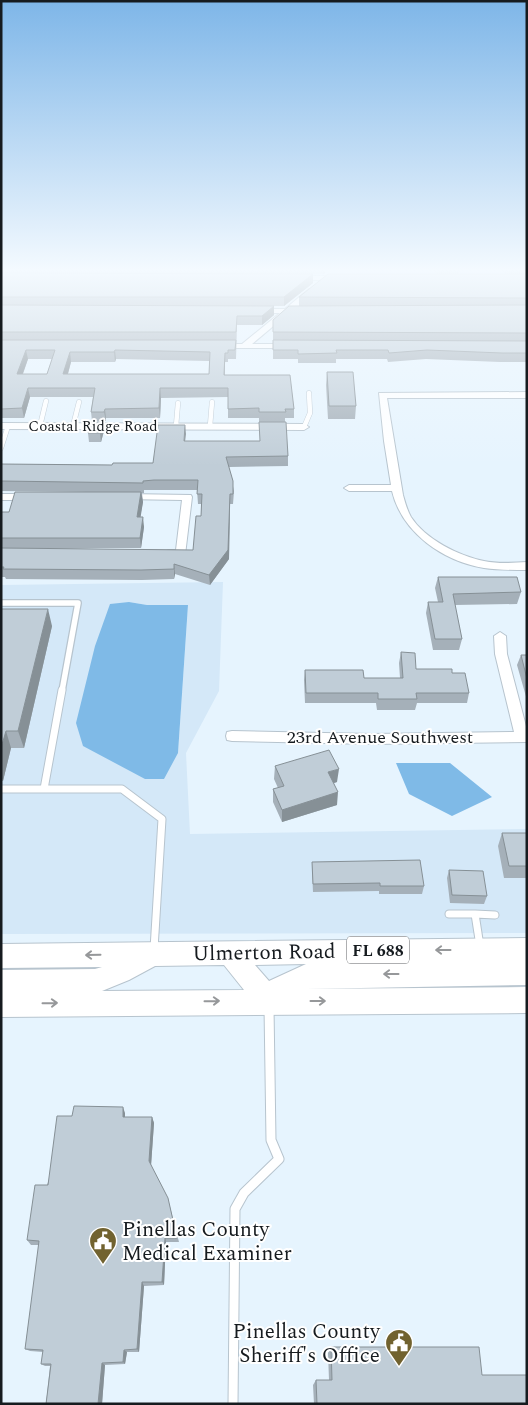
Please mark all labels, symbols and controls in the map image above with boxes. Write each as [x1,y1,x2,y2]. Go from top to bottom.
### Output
street label: Coastal Ridge Road [28,415,158,438]
street label: 23rd Avenue Southwest [287,724,473,751]
street label: Ulmerton Road [192,936,336,970]
road number: FL 688 [347,936,409,964]
one-way arrow [435,945,452,955]
one-way arrow [86,950,102,960]
one-way arrow [383,969,399,979]
one-way arrow [204,996,220,1006]
one-way arrow [310,996,326,1005]
one-way arrow [42,998,58,1008]
place label: Pinellas County Medical Examiner [122,1214,292,1270]
public building icon: Pinellas County Medical Examiner [88,1226,118,1265]
place label: Pinellas County Sheriff's Office [233,1316,381,1372]
public building icon: Pinellas County Sheriff's Office [384,1328,414,1367]

